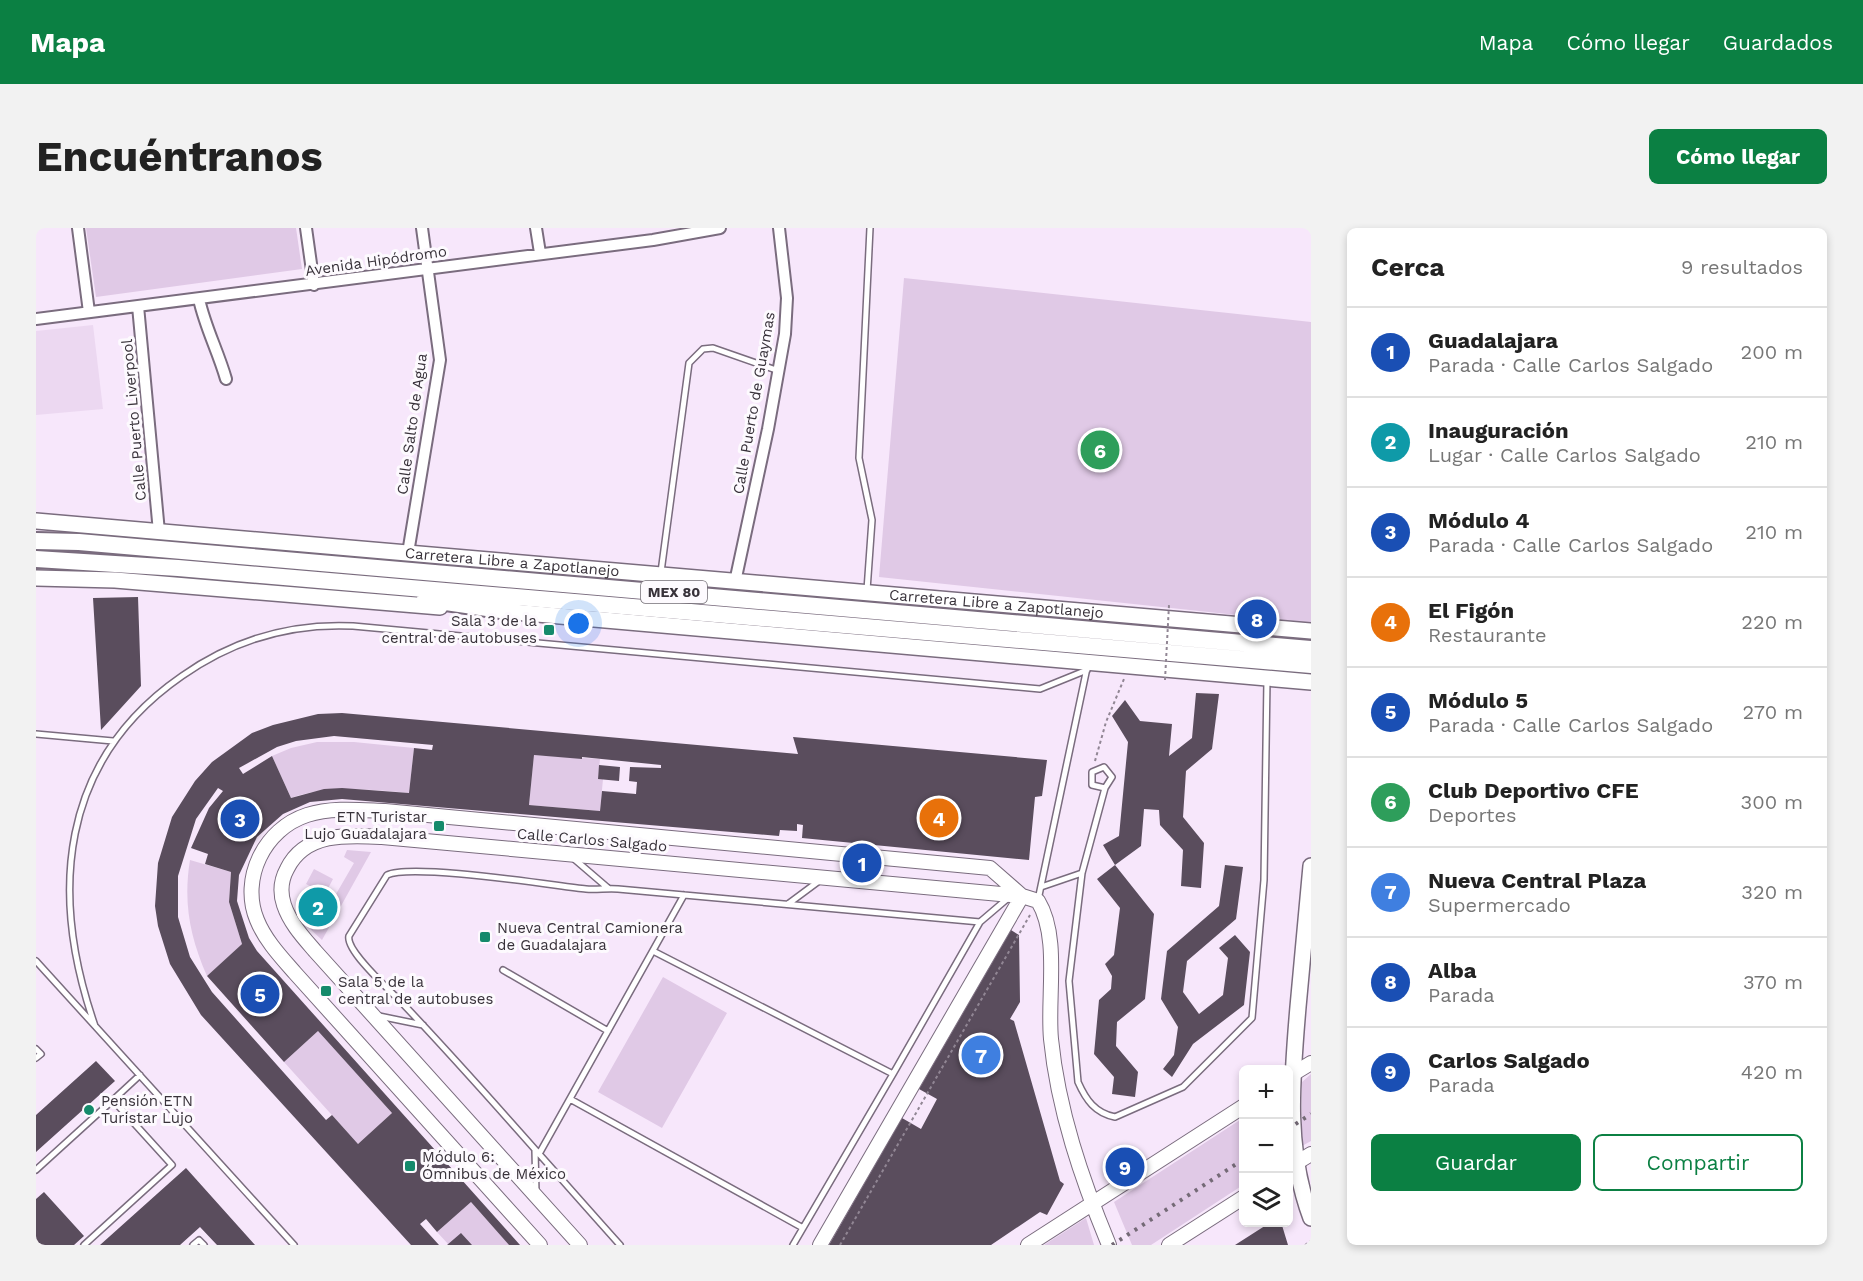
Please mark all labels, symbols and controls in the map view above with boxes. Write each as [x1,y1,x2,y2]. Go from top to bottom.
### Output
text: Mapa [30,26,105,59]
text: Mapa [1479,30,1533,55]
text: Cómo llegar [1566,30,1690,55]
text: Guardados [1723,30,1833,55]
button: Cómo llegar [1649,129,1827,184]
text: Encuéntranos [36,132,323,181]
street label: Avenida Hipódromo [304,242,448,280]
text: Cerca [1371,252,1445,282]
text: 9 resultados [1681,255,1803,279]
street label: Calle Puerto de Guaymas [729,310,779,495]
text: Guadalajara [1428,328,1558,353]
street label: Calle Puerto Liverpool [118,338,150,502]
text: 1 [1386,340,1395,364]
text: 200 m [1741,340,1803,364]
street label: Calle Salto de Agua [393,352,431,496]
text: Parada · Calle Carlos Salgado [1428,353,1713,377]
text: Inauguración [1428,418,1569,443]
pin: 6 [1080,428,1120,472]
text: 2 [1385,430,1396,454]
text: 210 m [1745,430,1803,454]
text: Lugar · Calle Carlos Salgado [1428,443,1701,467]
text: Módulo 4 [1428,508,1529,533]
text: 3 [1385,520,1396,544]
text: 210 m [1745,520,1803,544]
text: Parada · Calle Carlos Salgado [1428,533,1713,557]
street label: Carretera Libre a Zapotlanejo [404,544,620,580]
road number: MEX 80 [641,581,707,603]
street label: Carretera Libre a Zapotlanejo [888,586,1104,622]
pin: 8 [1238,596,1276,642]
text: El Figón [1428,598,1514,623]
your location [564,609,593,638]
text: 4 [1384,610,1397,634]
text: 220 m [1741,610,1803,634]
place label: Sala 3 de la central de autobuses [382,612,538,647]
marker: Sala 3 de la central de autobuses [542,623,556,637]
text: Restaurante [1428,623,1546,647]
text: Módulo 5 [1428,688,1528,713]
text: 5 [1385,700,1396,724]
text: 270 m [1743,700,1803,724]
text: Parada · Calle Carlos Salgado [1428,713,1713,737]
text: Club Deportivo CFE [1428,778,1639,803]
text: 6 [1384,790,1397,814]
text: 300 m [1741,790,1803,814]
pin: 3 [220,796,260,842]
pin: 4 [920,796,958,840]
text: Deportes [1428,803,1517,827]
place label: ETN Turistar Lujo Guadalajara [304,808,427,843]
marker: ETN Turistar Lujo Guadalajara [432,819,446,833]
street label: Calle Carlos Salgado [516,824,668,856]
pin: 1 [842,840,882,886]
text: Nueva Central Plaza [1428,868,1646,893]
text: 7 [1384,880,1397,904]
text: 320 m [1741,880,1803,904]
pin: 2 [298,884,338,930]
text: Supermercado [1428,893,1571,917]
place label: Nueva Central Camionera de Guadalajara [497,919,683,954]
marker: Nueva Central Camionera de Guadalajara [478,930,492,944]
text: Alba [1428,958,1477,983]
text: 8 [1384,970,1397,994]
text: 370 m [1743,970,1803,994]
pin: 5 [240,972,280,1017]
place label: Sala 5 de la central de autobuses [338,973,494,1008]
text: Parada [1428,983,1495,1007]
marker: Sala 5 de la central de autobuses [319,984,333,998]
pin: 7 [962,1032,1000,1078]
text: Carlos Salgado [1428,1048,1590,1073]
text: 9 [1384,1060,1397,1084]
text: 420 m [1741,1060,1803,1084]
map controls [1239,1065,1293,1227]
button: + [1239,1065,1293,1119]
text: Parada [1428,1073,1495,1097]
place label: Pensión ETN Turistar Lujo [101,1092,193,1127]
marker: Pensión ETN Turistar Lujo [82,1103,96,1117]
button: − [1239,1119,1293,1173]
button: Guardar [1371,1134,1581,1191]
button: Compartir [1593,1134,1803,1191]
pin: 9 [1106,1144,1144,1190]
place label: Módulo 6: Ómnibus de México [422,1148,566,1183]
marker: Módulo 6: Ómnibus de México [403,1159,417,1173]
button: layers [1239,1173,1293,1227]

